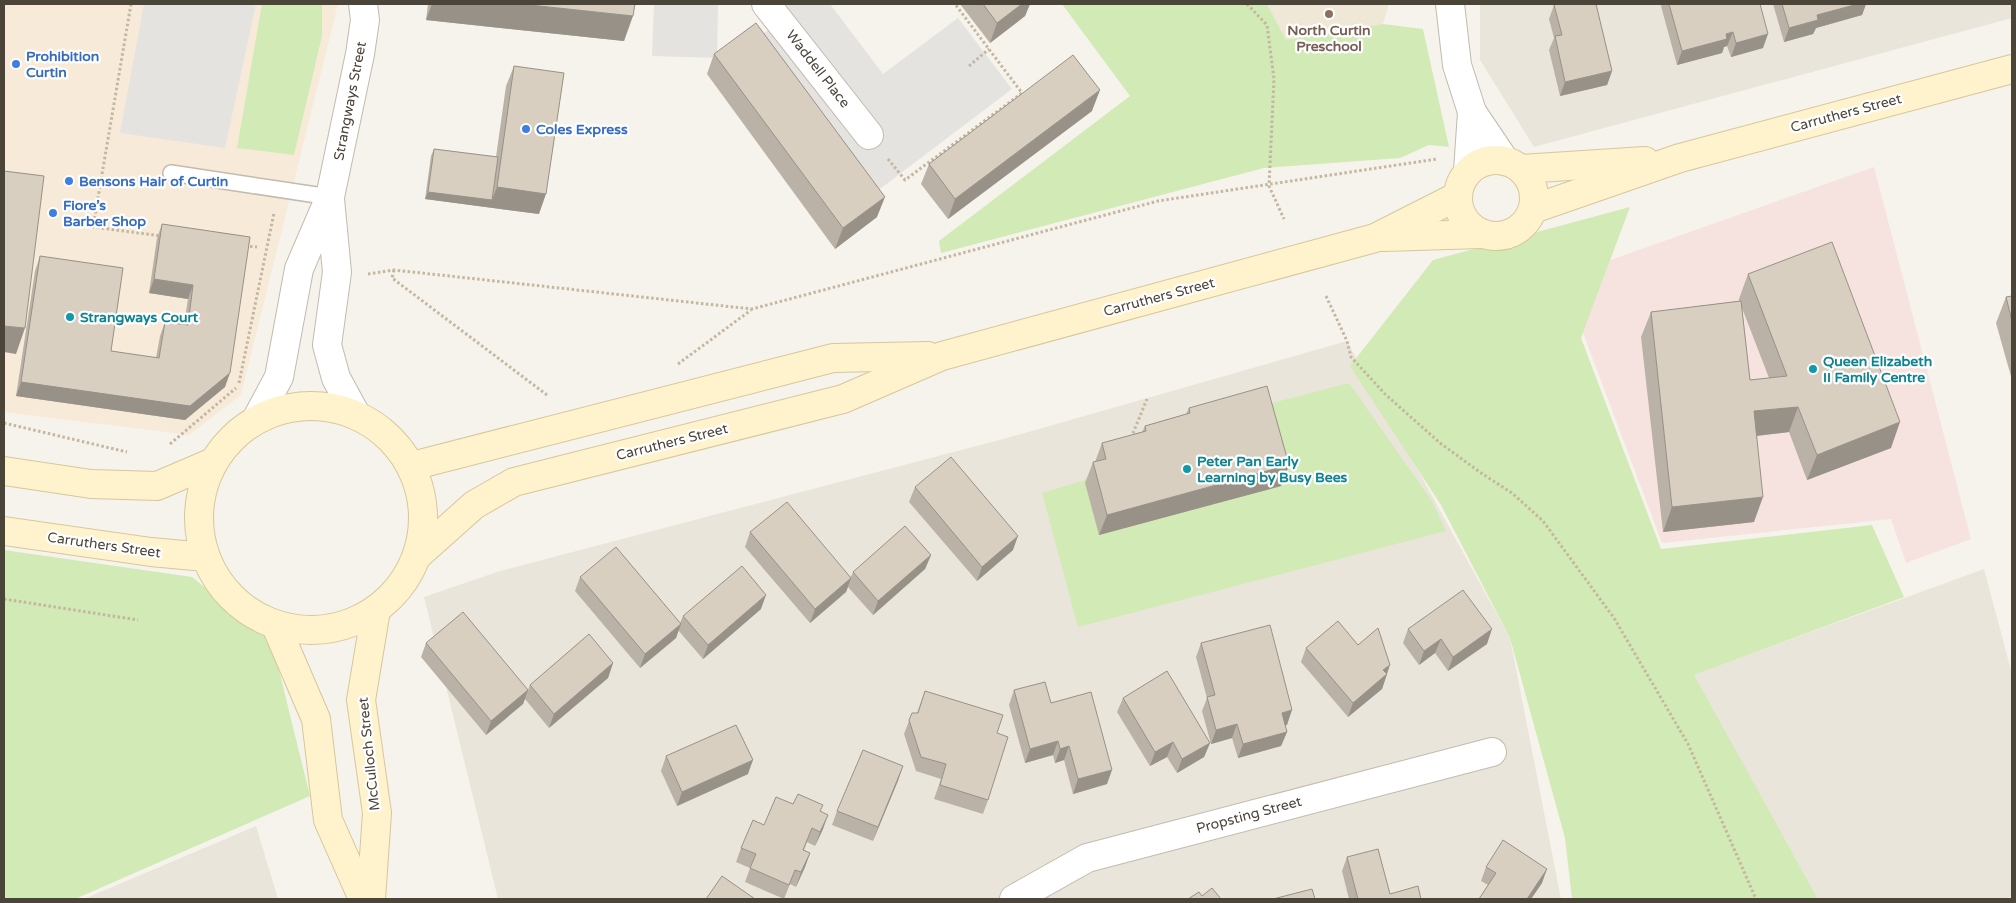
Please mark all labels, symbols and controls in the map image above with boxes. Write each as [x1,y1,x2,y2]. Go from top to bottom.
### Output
marker: North Curtin Preschool [1323,8,1335,20]
place label: North Curtin Preschool [1287,22,1371,55]
street label: Waddell Place [782,27,854,111]
street label: Strangways Street [330,39,370,162]
place label: Prohibition Curtin [26,48,99,81]
marker: Prohibition Curtin [10,58,22,70]
street label: Carruthers Street [1789,90,1904,136]
place label: Coles Express [536,121,628,138]
marker: Coles Express [520,123,532,135]
place label: Bensons Hair of Curtin [79,173,228,190]
marker: Bensons Hair of Curtin [63,175,75,187]
place label: Fiore’s Barber Shop [63,197,146,230]
marker: Fiore’s Barber Shop [47,207,59,219]
street label: Carruthers Street [1102,274,1217,320]
place label: Strangways Court [80,309,199,326]
marker: Strangways Court [64,311,76,323]
place label: Queen Elizabeth II Family Centre [1823,353,1932,386]
marker: Queen Elizabeth II Family Centre [1807,363,1819,375]
street label: Carruthers Street [614,420,730,464]
place label: Peter Pan Early Learning by Busy Bees [1197,453,1348,486]
marker: Peter Pan Early Learning by Busy Bees [1181,463,1193,475]
street label: Carruthers Street [46,529,162,561]
street label: McCulloch Street [355,696,383,812]
street label: Propsting Street [1194,793,1304,837]

